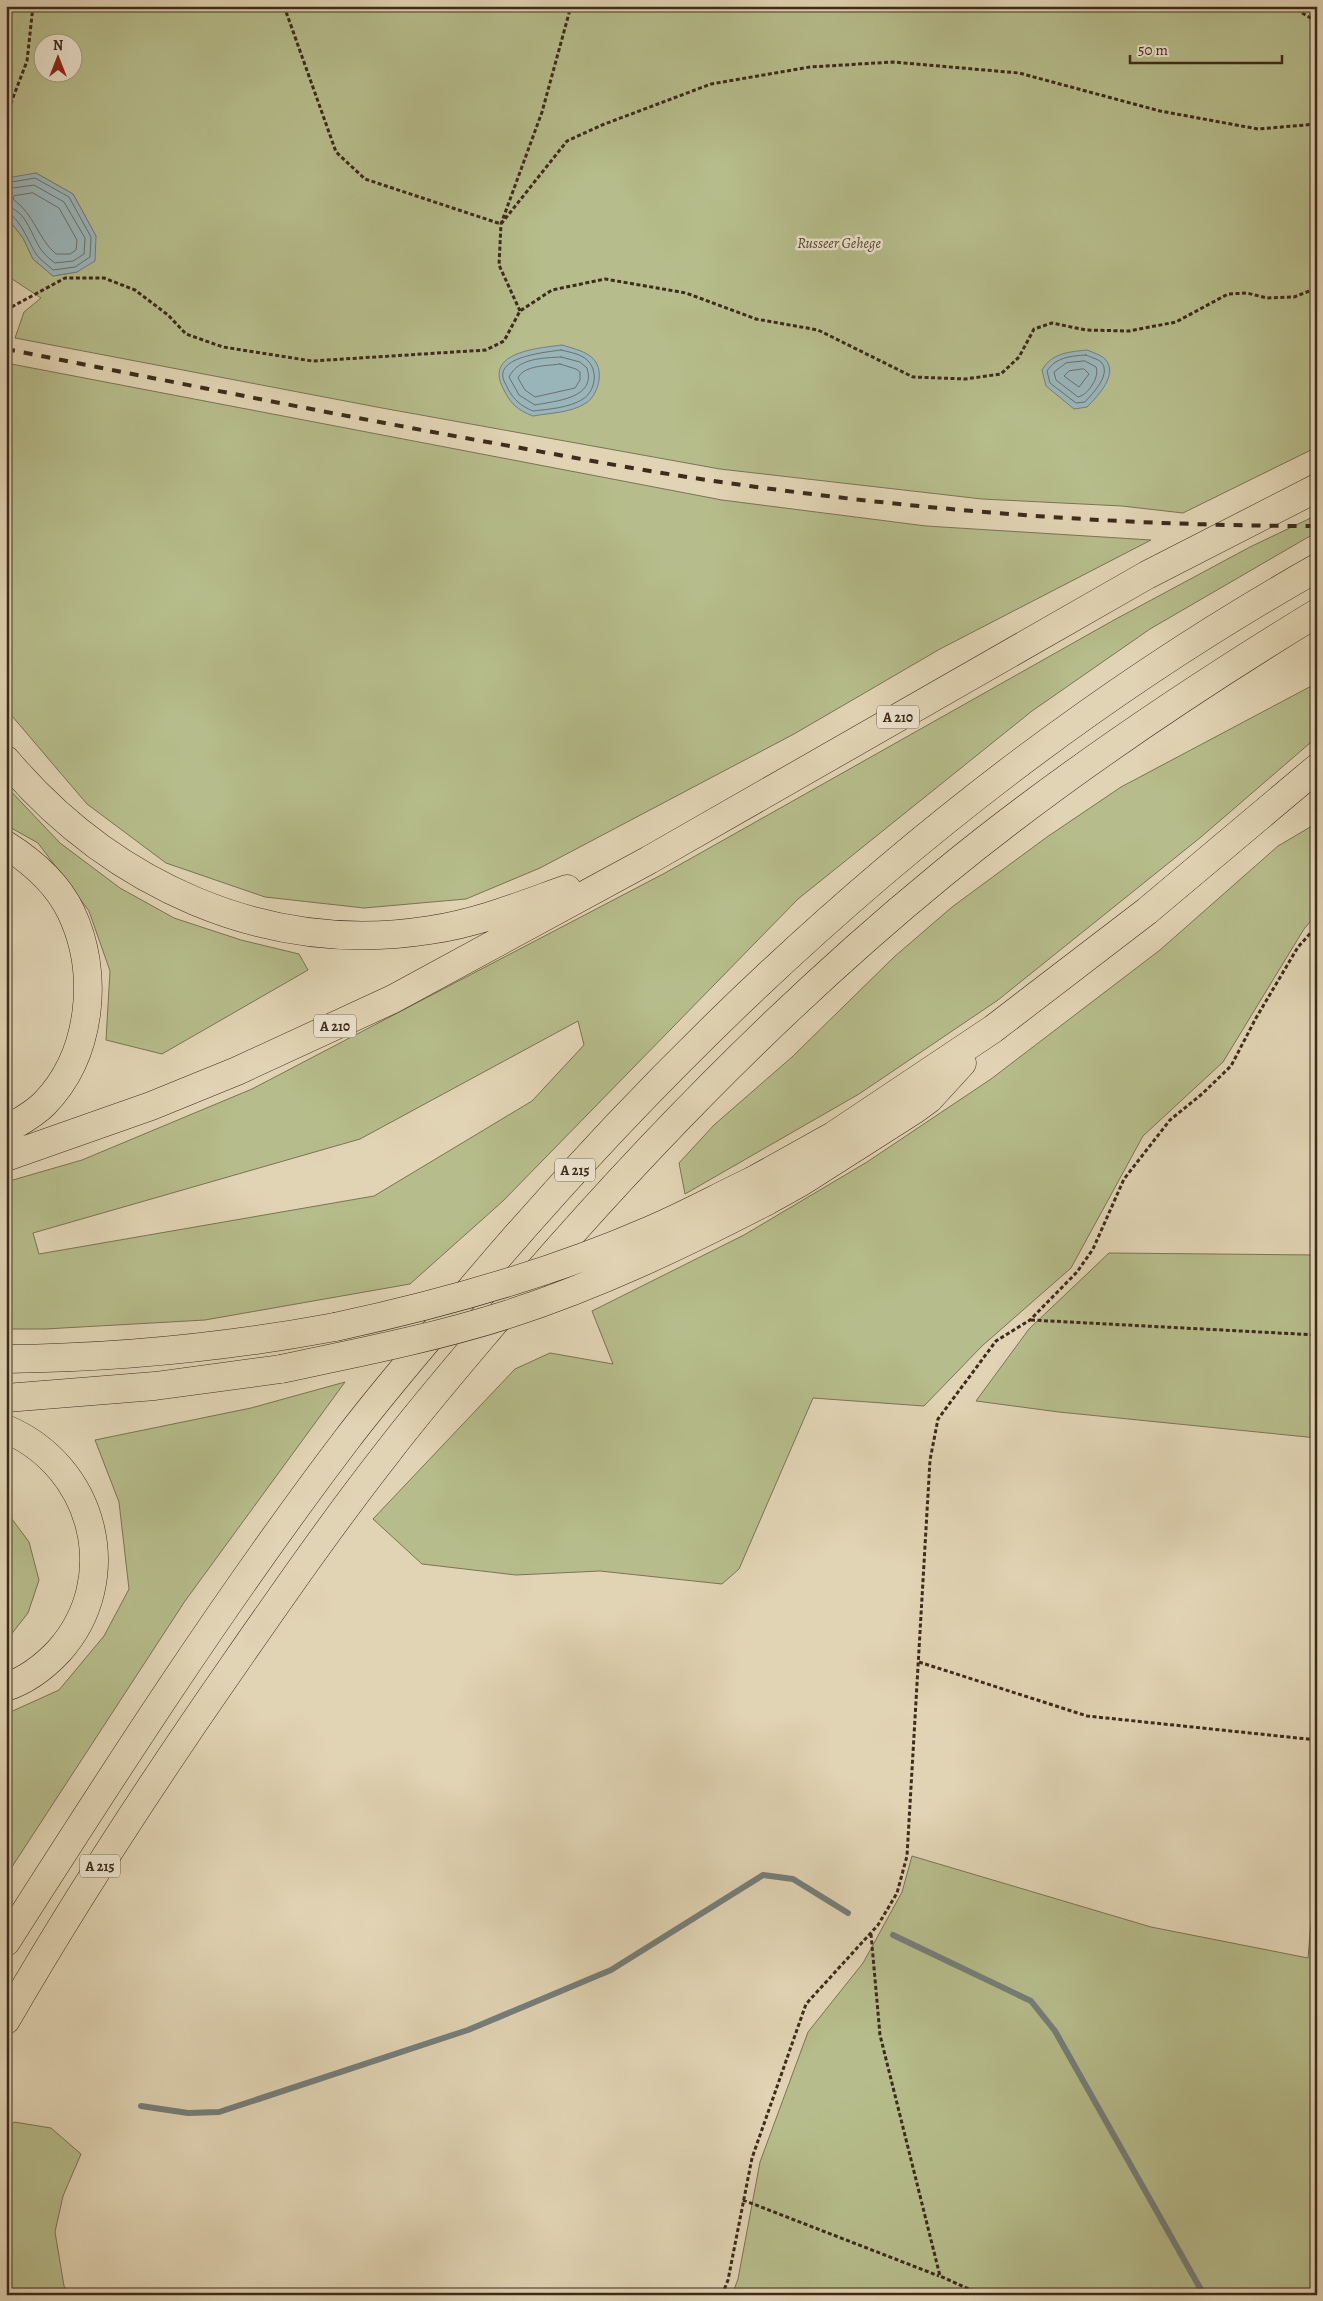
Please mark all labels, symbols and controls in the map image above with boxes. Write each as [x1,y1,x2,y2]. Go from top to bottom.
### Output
north arrow [32,32,82,82]
scale bar [1130,32,1283,64]
text: N [53,36,63,55]
text: 50 m [1138,40,1168,60]
park label: Russeer Gehege [797,233,881,253]
road number: A 210 [877,706,919,729]
road number: A 210 [314,1014,356,1038]
road number: A 215 [555,1158,595,1182]
road number: A 215 [80,1854,120,1878]

